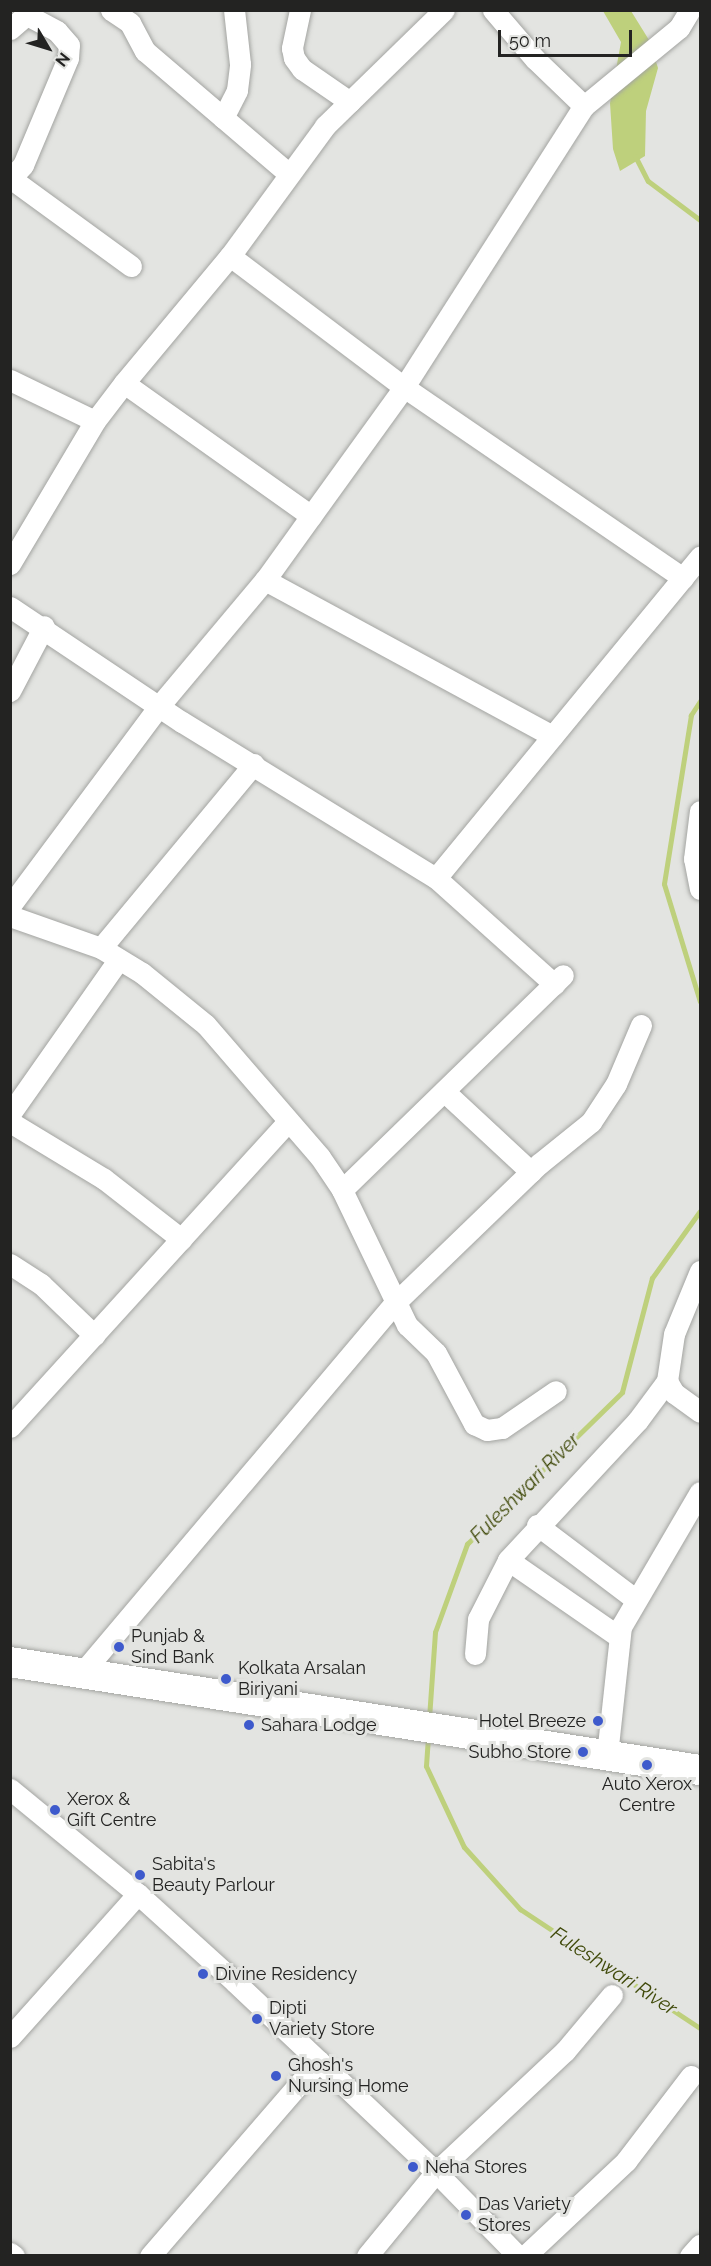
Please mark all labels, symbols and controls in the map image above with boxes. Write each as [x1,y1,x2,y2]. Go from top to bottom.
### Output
north arrow [18,18,78,78]
scale bar [501,18,634,56]
text: 50 m [509,30,551,51]
text: N [51,49,74,70]
water label: Fuleshwari River [465,1428,585,1548]
place label: Punjab & Sind Bank [131,1626,214,1668]
marker: Punjab & Sind Bank [112,1640,126,1654]
place label: Kolkata Arsalan Biriyani [238,1658,366,1700]
marker: Kolkata Arsalan Biriyani [219,1672,233,1686]
place label: Hotel Breeze [478,1710,586,1732]
place label: Sahara Lodge [261,1714,377,1736]
marker: Hotel Breeze [591,1714,605,1728]
marker: Sahara Lodge [242,1718,256,1732]
place label: Subho Store [469,1741,571,1763]
marker: Subho Store [576,1745,590,1759]
marker: Auto Xerox Centre [640,1758,654,1772]
place label: Auto Xerox Centre [602,1774,692,1816]
place label: Xerox & Gift Centre [67,1789,156,1832]
marker: Xerox & Gift Centre [48,1803,62,1817]
place label: Sabita's Beauty Parlour [152,1854,275,1896]
marker: Sabita's Beauty Parlour [133,1868,147,1882]
water label: Fuleshwari River [547,1921,681,2021]
place label: Divine Residency [215,1963,357,1985]
marker: Divine Residency [196,1967,210,1981]
place label: Dipti Variety Store [269,1998,375,2040]
marker: Dipti Variety Store [250,2012,264,2026]
place label: Ghosh's Nursing Home [288,2055,409,2098]
marker: Ghosh's Nursing Home [269,2069,283,2083]
place label: Neha Stores [425,2156,527,2178]
marker: Neha Stores [406,2160,420,2174]
place label: Das Variety Stores [478,2194,572,2236]
marker: Das Variety Stores [459,2208,473,2222]

